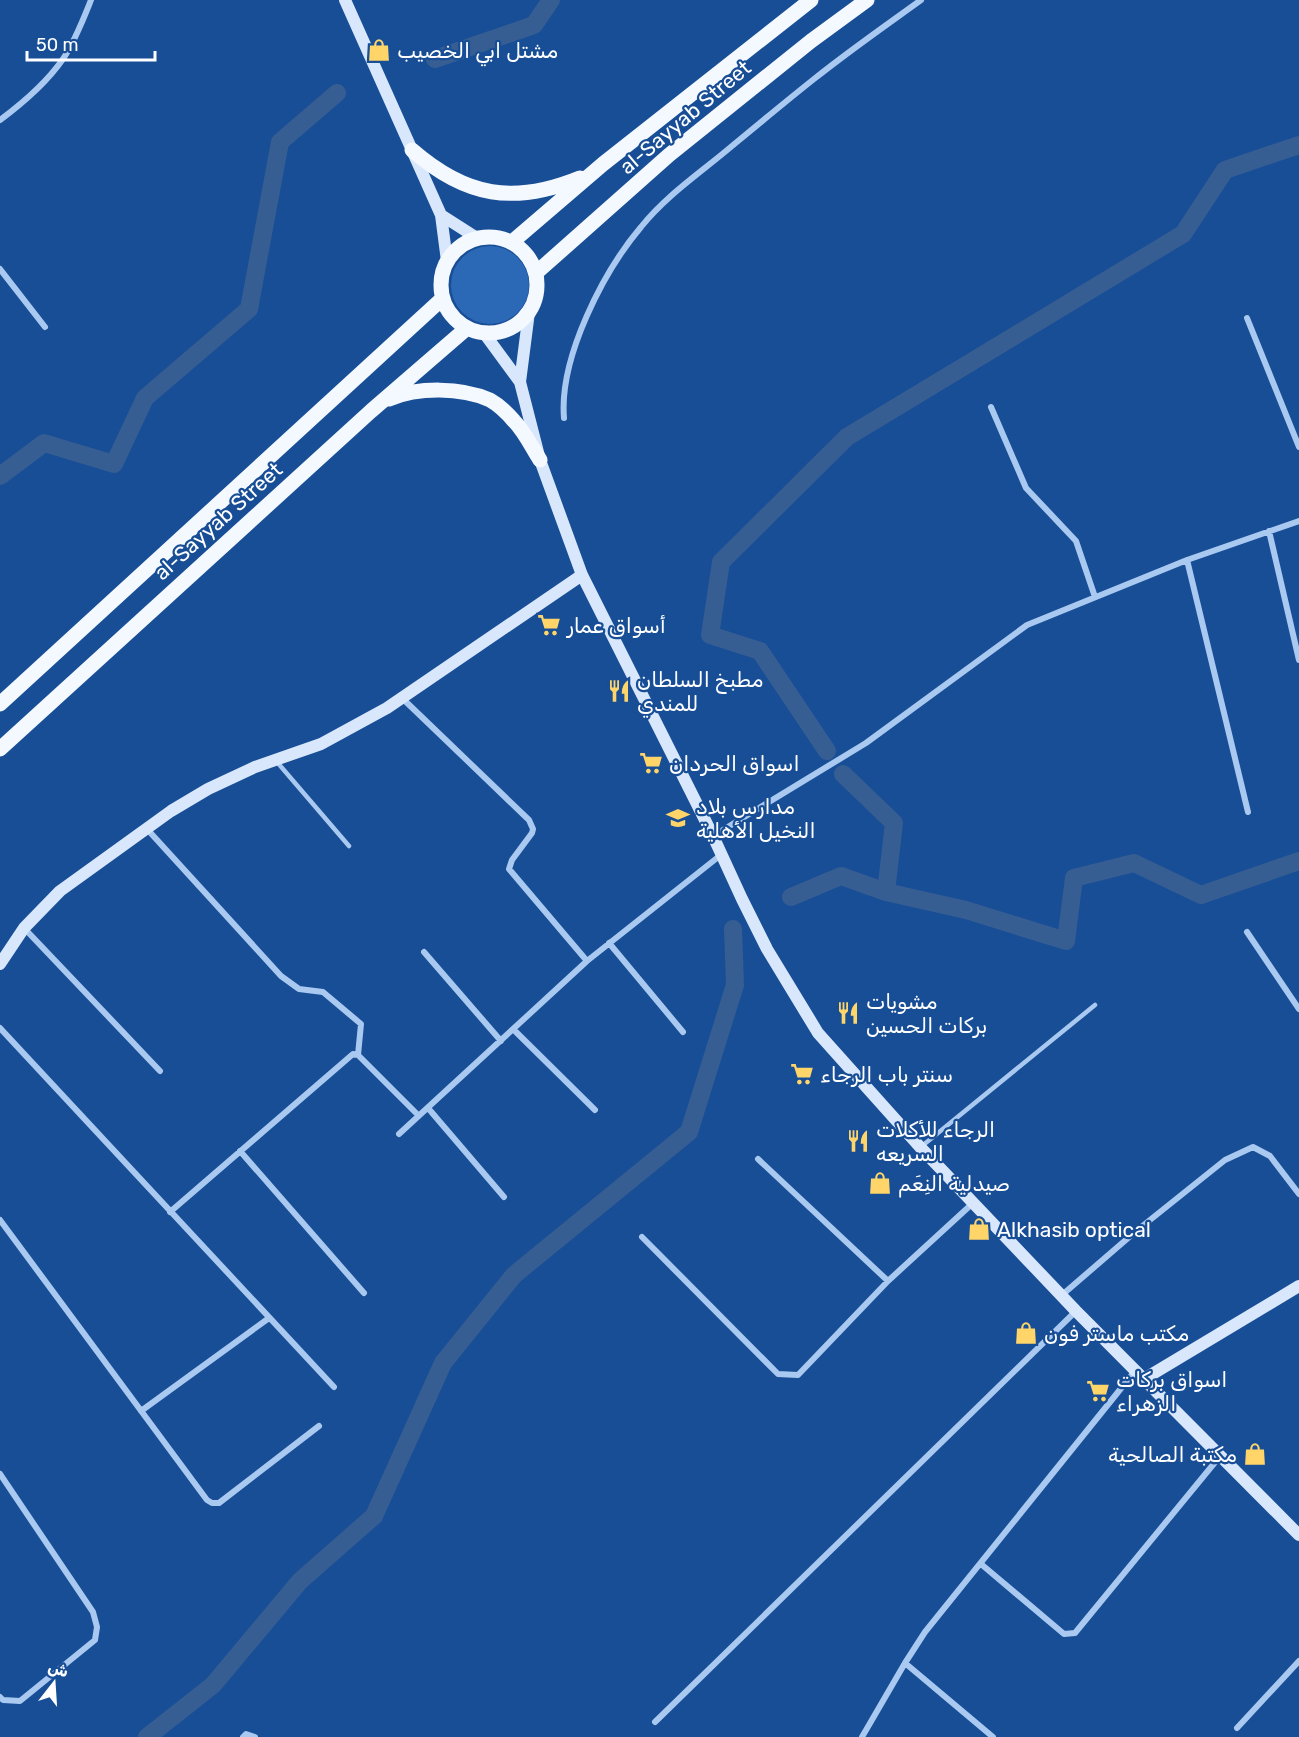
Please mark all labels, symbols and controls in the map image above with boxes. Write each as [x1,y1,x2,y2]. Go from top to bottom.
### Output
scale bar [27,24,154,62]
text: 50 m [36,34,79,56]
shop icon: مشتل ابي الخصيب [366,37,392,63]
place label: مشتل ابي الخصيب [397,38,558,67]
street label: al-Sayyab Street [614,55,756,179]
street label: al-Sayyab Street [149,457,287,585]
supermarket icon: أسواق عمار [536,612,562,638]
place label: أسواق عمار [565,613,666,638]
place label: مطبخ السلطان للمندي [637,667,763,718]
restaurant icon: مطبخ السلطان للمندي [606,678,632,704]
supermarket icon: اسواق الحردان [638,750,664,776]
place label: اسواق الحردان [669,751,799,776]
place label: مدارس بلاد النخيل الأهلية [696,794,816,843]
school or university icon: مدارس بلاد النخيل الأهلية [665,805,691,831]
place label: مشويات بركات الحسين [866,989,988,1038]
restaurant icon: مشويات بركات الحسين [835,1000,861,1026]
supermarket icon: سنتر باب الرجاء [789,1061,815,1087]
place label: سنتر باب الرجاء [820,1062,953,1087]
place label: الرجاء للأكلات السريعه [876,1117,995,1166]
restaurant icon: الرجاء للأكلات السريعه [845,1128,871,1154]
shop icon: صيدلية النِعَم [867,1170,893,1196]
place label: صيدلية النِعَم [898,1171,1010,1198]
shop icon: Alkhasib optical [966,1216,992,1242]
place label: Alkhasib optical [997,1217,1151,1242]
shop icon: مكتب ماستر فون [1013,1320,1039,1346]
place label: مكتب ماستر فون [1044,1321,1189,1346]
place label: اسواق بركات الزهراء [1116,1367,1227,1416]
supermarket icon: اسواق بركات الزهراء [1085,1378,1111,1404]
shop icon: مكتبة الصالحية [1242,1441,1268,1467]
place label: مكتبة الصالحية [1108,1442,1237,1467]
north arrow [24,1653,84,1713]
text: ش [46,1657,71,1681]

